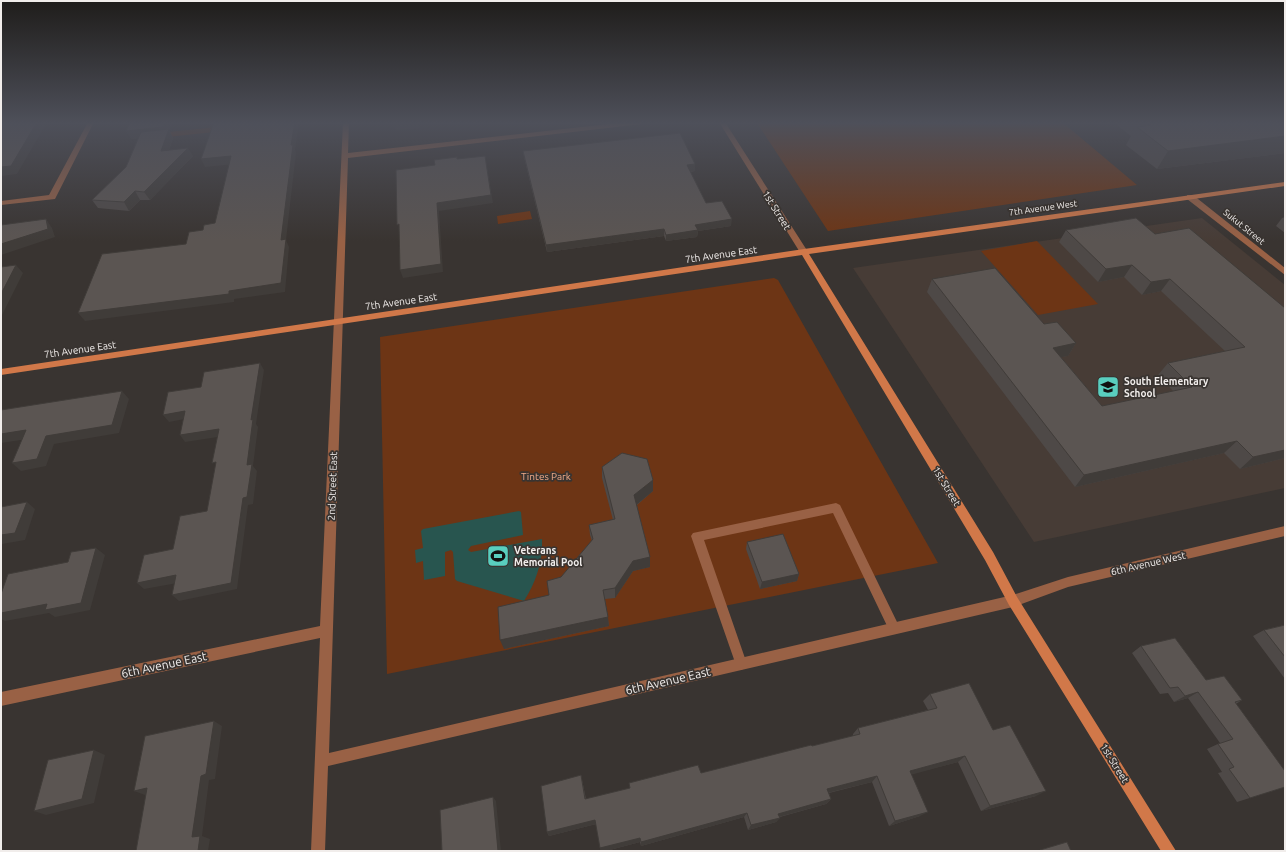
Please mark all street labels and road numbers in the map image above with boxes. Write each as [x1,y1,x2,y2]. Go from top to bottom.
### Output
street label: 1st Street [760,189,793,232]
street label: 7th Avenue West [1008,198,1078,218]
street label: Sukut Street [1221,207,1267,247]
street label: 7th Avenue East [684,244,758,265]
street label: 7th Avenue East [364,291,438,312]
street label: 7th Avenue East [43,339,117,360]
street label: 2nd Street East [326,451,339,521]
street label: 1st Street [930,465,963,508]
street label: 6th Avenue West [1110,550,1187,577]
street label: 6th Avenue East [120,649,208,680]
street label: 6th Avenue East [624,664,712,697]
street label: 1st Street [1098,742,1131,785]

